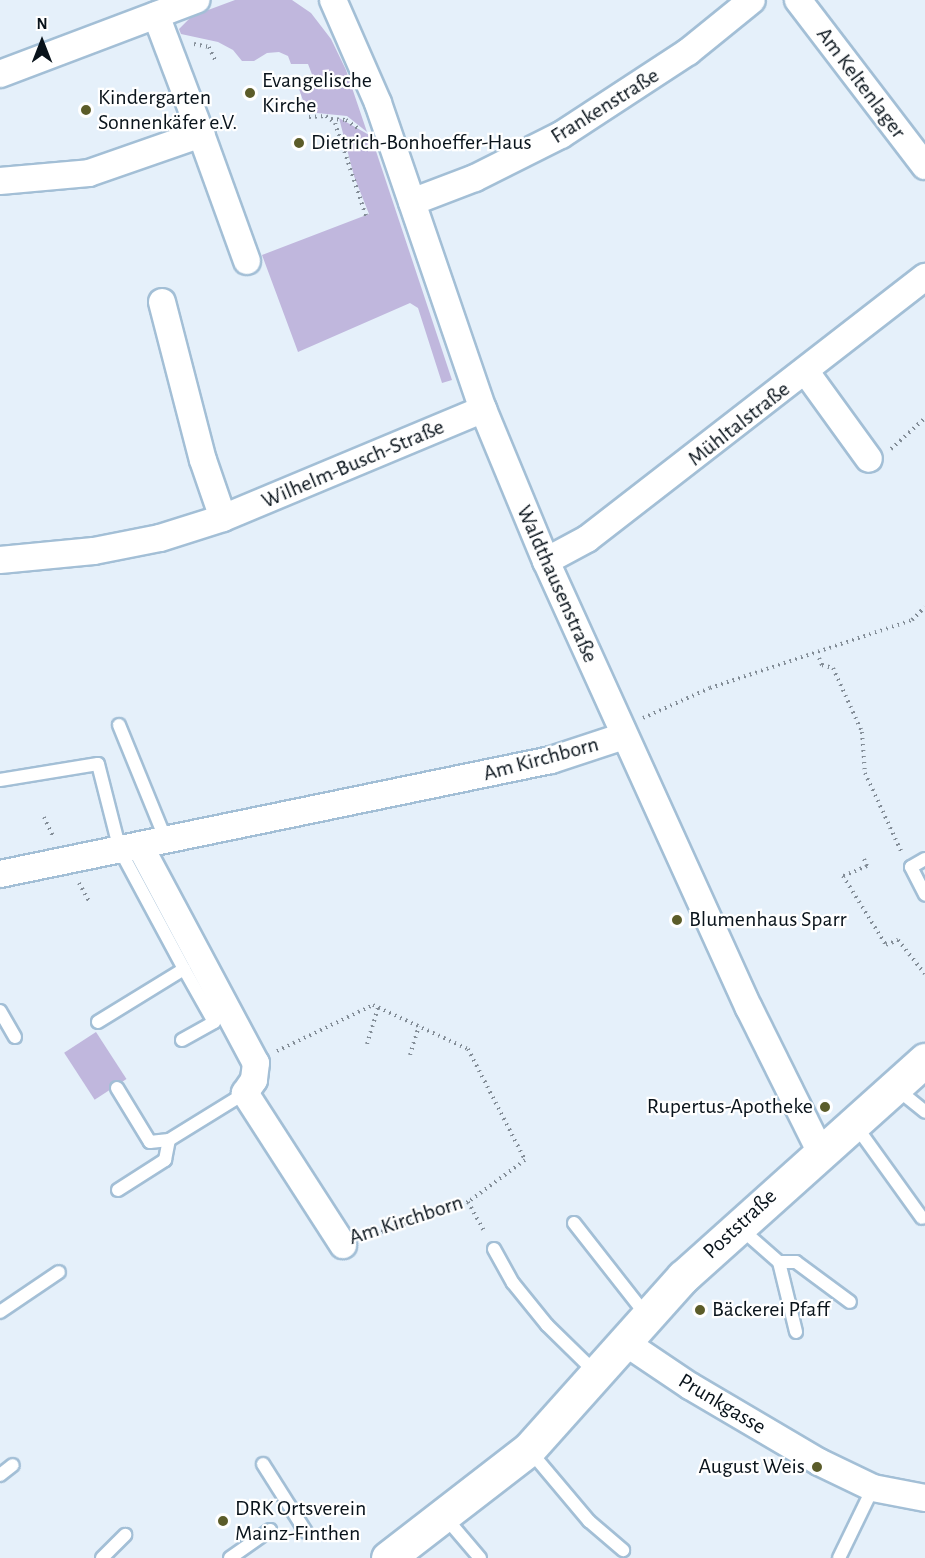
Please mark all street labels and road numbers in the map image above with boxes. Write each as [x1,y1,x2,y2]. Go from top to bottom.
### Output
street label: Am Keltenlager [811,22,911,144]
street label: Frankenstraße [546,62,664,150]
street label: Mühltalstraße [683,376,795,472]
street label: Wilhelm-Busch-Straße [258,414,448,514]
street label: Waldthausenstraße [510,501,604,667]
street label: Am Kirchborn [480,731,602,787]
street label: Poststraße [698,1183,782,1265]
street label: Am Kirchborn [346,1189,466,1251]
street label: Prunkgasse [674,1368,770,1440]

